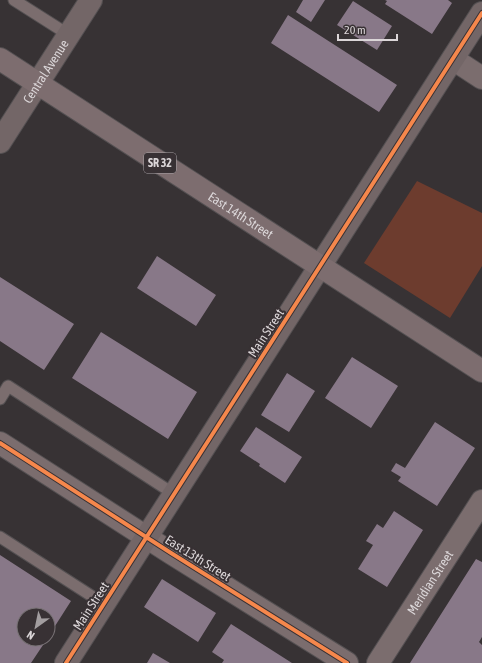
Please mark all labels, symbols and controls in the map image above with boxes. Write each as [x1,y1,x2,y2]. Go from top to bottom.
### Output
scale bar [338,16,397,42]
text: 20 m [344,23,366,37]
street label: Central Avenue [19,37,71,106]
road number: SR 32 [144,153,176,173]
street label: East 14th Street [206,188,276,242]
street label: Main Street [245,306,287,360]
street label: East 13th Street [163,532,234,584]
street label: Meridian Street [404,547,456,617]
street label: Main Street [70,579,112,633]
north arrow [16,607,56,647]
text: N [25,629,37,642]

